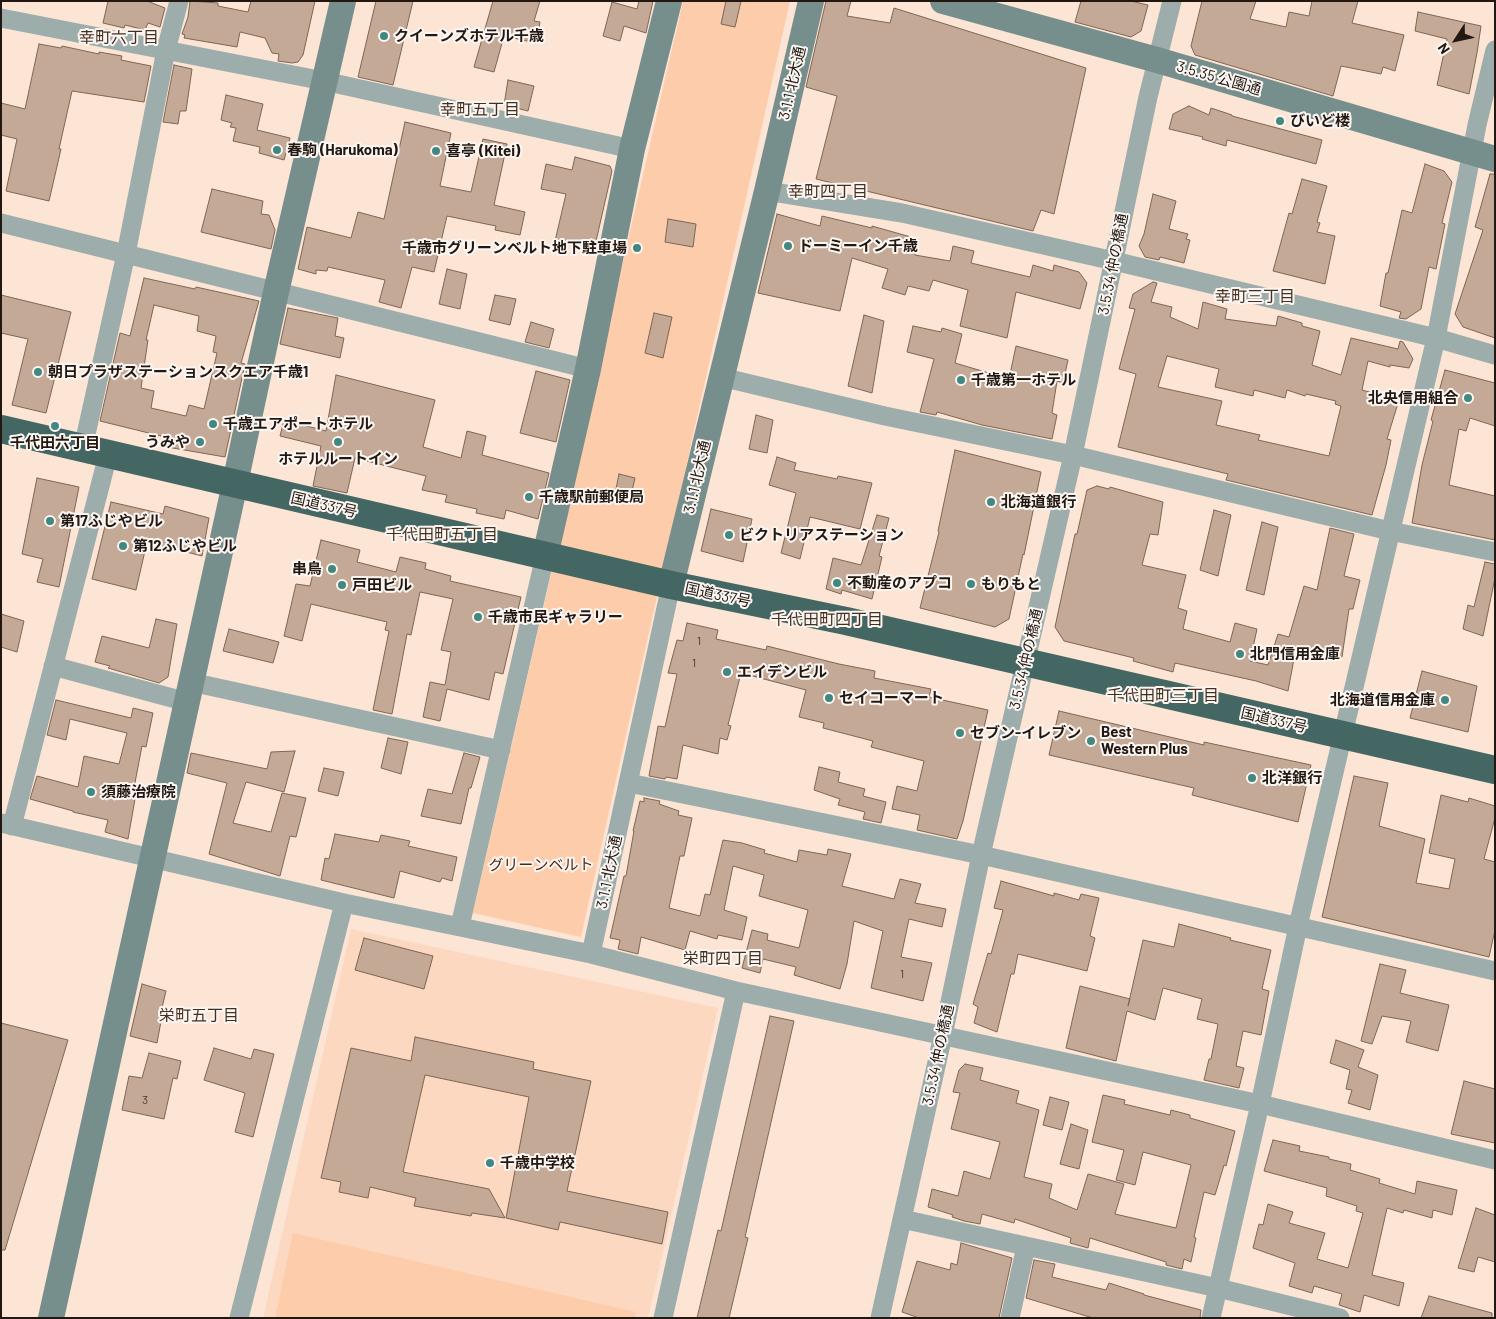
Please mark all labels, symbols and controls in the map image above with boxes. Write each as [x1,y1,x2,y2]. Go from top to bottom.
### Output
north arrow [1431,15,1481,65]
place label: クイーンズホテル千歳 [394,27,544,45]
district label: 幸町六丁目 [79,28,159,48]
marker: クイーンズホテル千歳 [378,30,390,42]
text: N [1434,40,1453,58]
street label: 3.1.1 北大通 [775,45,809,121]
street label: 3.5.35 公園通 [1175,57,1263,99]
district label: 幸町五丁目 [440,100,520,120]
place label: びいど楼 [1290,112,1350,130]
marker: びいど楼 [1274,115,1286,127]
place label: 春駒 (Harukoma) [287,141,398,159]
place label: 喜亭 (Kitei) [446,142,520,160]
marker: 春駒 (Harukoma) [271,144,283,156]
marker: 喜亭 (Kitei) [430,145,442,157]
district label: 幸町四丁目 [788,182,868,202]
street label: 3.5.34 仲の橋通 [1094,212,1132,316]
place label: ドーミーイン千歳 [798,237,918,255]
place label: 千歳市グリーンベルト地下駐車場 [402,239,627,257]
marker: ドーミーイン千歳 [782,240,794,252]
marker: 千歳市グリーンベルト地下駐車場 [631,242,643,254]
district label: 幸町三丁目 [1215,287,1295,307]
place label: 朝日プラザステーションスクエア千歳1 [48,363,308,381]
marker: 朝日プラザステーションスクエア千歳1 [32,366,44,378]
place label: 千歳第一ホテル [971,371,1076,389]
marker: 千歳第一ホテル [955,374,967,386]
place label: 北央信用組合 [1368,389,1458,407]
marker: 北央信用組合 [1462,392,1474,404]
place label: 千歳エアポートホテル [223,415,373,433]
marker: 千歳エアポートホテル [207,418,219,430]
marker: 千代田六丁目 [49,420,61,432]
place label: うみや [145,433,190,451]
place label: 千代田六丁目 [10,434,100,452]
marker: うみや [194,436,206,448]
marker: ホテルルートイン [332,436,344,448]
street label: 3.1.1 北大通 [680,439,714,515]
place label: ホテルルートイン [278,450,398,468]
place label: 千歳駅前郵便局 [539,488,644,506]
street label: 国道337号 [289,489,359,521]
marker: 千歳駅前郵便局 [523,491,535,503]
place label: 北海道銀行 [1001,493,1076,511]
marker: 北海道銀行 [985,496,997,508]
place label: 第17ふじやビル [60,512,163,530]
marker: 第17ふじやビル [44,515,56,527]
district label: 千代田町五丁目 [386,525,498,545]
place label: ビクトリアステーション [739,526,904,544]
marker: ビクトリアステーション [723,529,735,541]
place label: 第12ふじやビル [133,537,237,555]
marker: 第12ふじやビル [117,540,129,552]
place label: 串鳥 [292,560,322,578]
marker: 串鳥 [326,563,338,575]
place label: 不動産のアプコ [847,574,952,592]
place label: もりもと [981,575,1041,593]
place label: 戸田ビル [352,576,412,594]
marker: 不動産のアプコ [831,577,843,589]
marker: もりもと [965,578,977,590]
marker: 戸田ビル [336,579,348,591]
street label: 国道337号 [683,579,753,611]
street label: 3.5.34 仲の橋通 [1006,607,1046,711]
place label: 千歳市民ギャラリー [488,608,623,626]
district label: 千代田町四丁目 [771,610,883,630]
marker: 千歳市民ギャラリー [472,611,484,623]
house number: 1 [697,634,701,648]
place label: 北門信用金庫 [1250,645,1340,663]
marker: 北門信用金庫 [1234,648,1246,660]
house number: 1 [692,656,696,670]
place label: エイデンビル [737,663,827,681]
marker: エイデンビル [721,666,733,678]
district label: 千代田町三丁目 [1107,686,1219,706]
place label: セイコーマート [839,689,944,707]
place label: 北海道信用金庫 [1330,691,1435,709]
marker: セイコーマート [823,692,835,704]
marker: 北海道信用金庫 [1439,694,1451,706]
street label: 国道337号 [1239,704,1309,736]
place label: Best Western Plus [1101,723,1188,758]
place label: セブン-イレブン [970,724,1081,742]
marker: セブン-イレブン [954,727,966,739]
marker: Best Western Plus [1085,735,1097,747]
place label: 北洋銀行 [1262,769,1322,787]
marker: 北洋銀行 [1246,772,1258,784]
place label: 須藤治療院 [101,783,176,801]
marker: 須藤治療院 [85,786,97,798]
street label: 3.1.1 北大通 [592,834,626,910]
park label: グリーンベルト [489,856,593,874]
district label: 栄町四丁目 [683,949,763,969]
house number: 1 [900,967,904,981]
street label: 3.5.34 仲の橋通 [919,1003,957,1107]
district label: 栄町五丁目 [159,1006,239,1026]
house number: 3 [142,1093,148,1107]
place label: 千歳中学校 [500,1154,575,1172]
marker: 千歳中学校 [484,1157,496,1169]

